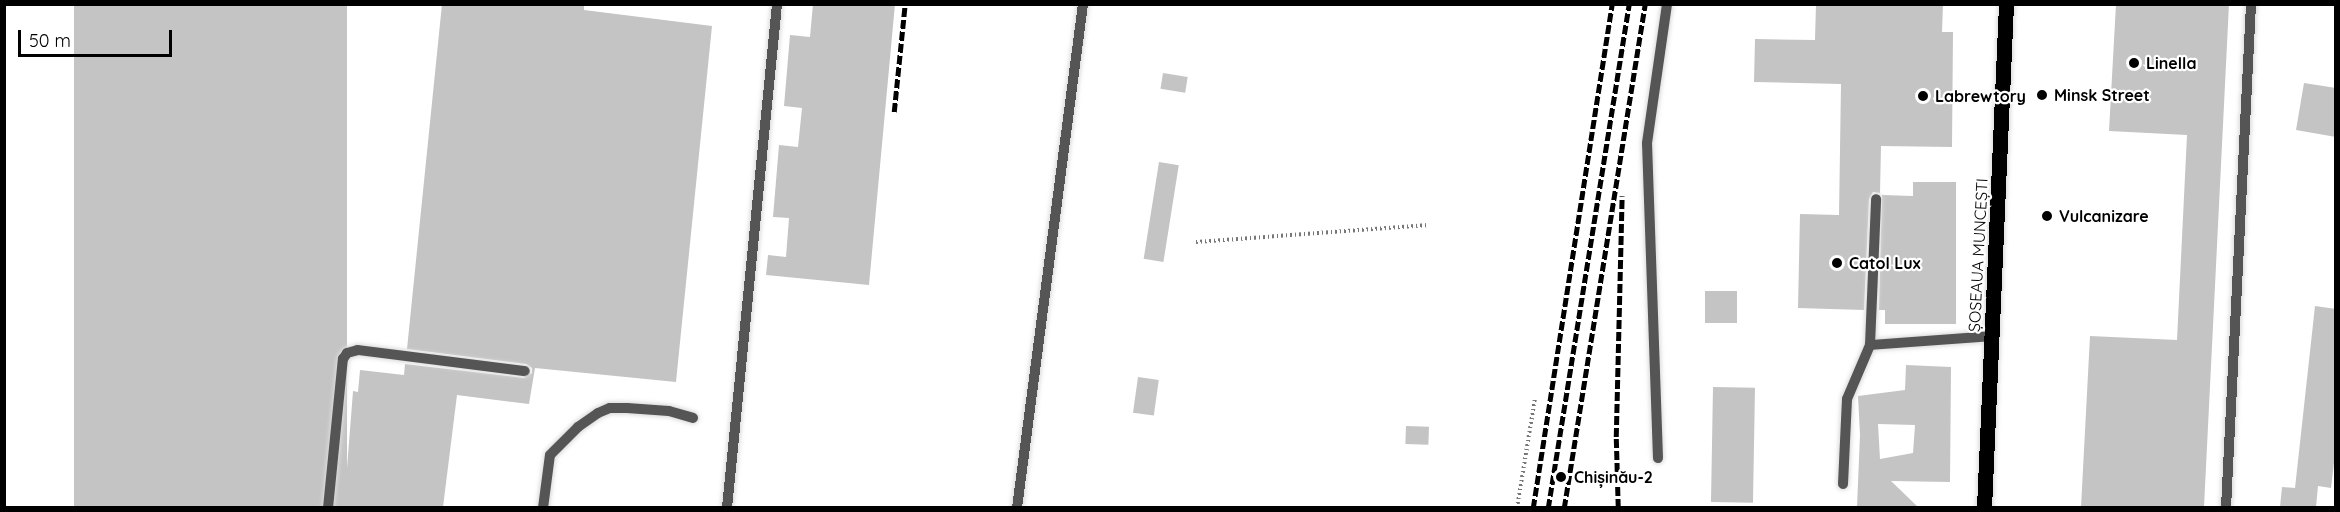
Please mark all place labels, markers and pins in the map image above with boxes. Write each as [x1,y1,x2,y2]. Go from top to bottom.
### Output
place label: Linella [2146,53,2196,73]
marker: Linella [2127,56,2141,70]
place label: Minsk Street [2054,85,2150,105]
place label: Labrewtory [1935,86,2026,106]
marker: Minsk Street [2035,88,2049,102]
marker: Labrewtory [1916,89,1930,103]
place label: Vulcanizare [2059,206,2149,226]
marker: Vulcanizare [2040,209,2054,223]
place label: Catol Lux [1849,253,1921,273]
marker: Catol Lux [1830,256,1844,270]
place label: Chișinău-2 [1574,467,1653,487]
marker: Chișinău-2 [1552,468,1570,486]

